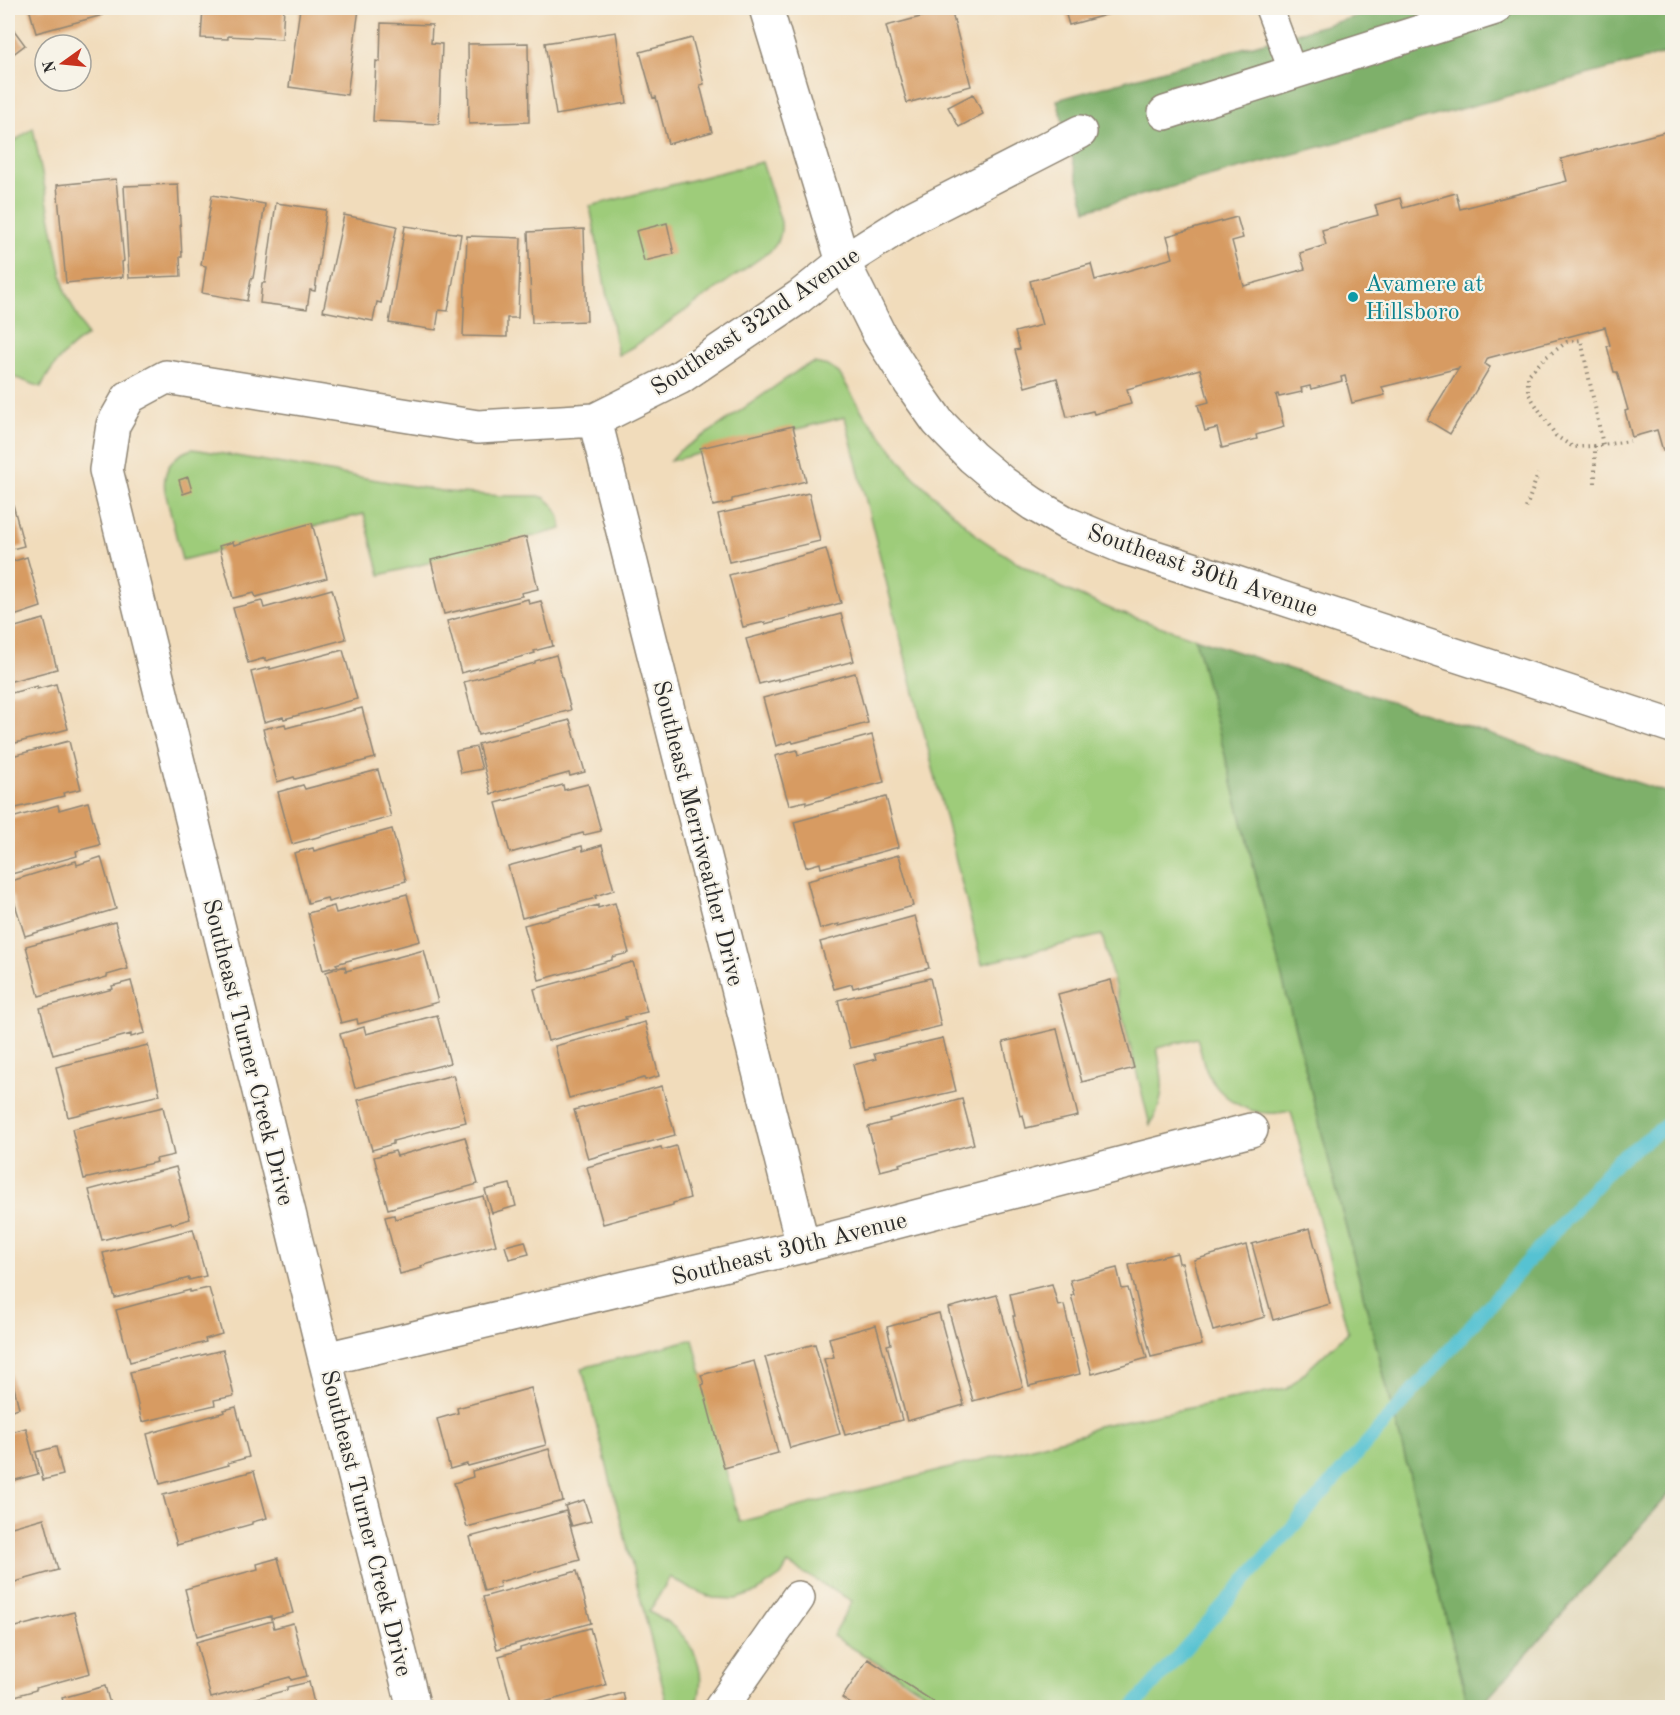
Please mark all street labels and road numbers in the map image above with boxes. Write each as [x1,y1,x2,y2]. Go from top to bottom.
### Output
street label: Southeast 32nd Avenue [648,244,865,401]
street label: Southeast 30th Avenue [1084,521,1321,623]
street label: Southeast Merriweather Drive [647,678,747,989]
street label: Southeast Turner Creek Drive [197,897,297,1208]
street label: Southeast 30th Avenue [669,1209,910,1291]
street label: Southeast Turner Creek Drive [315,1368,415,1679]

